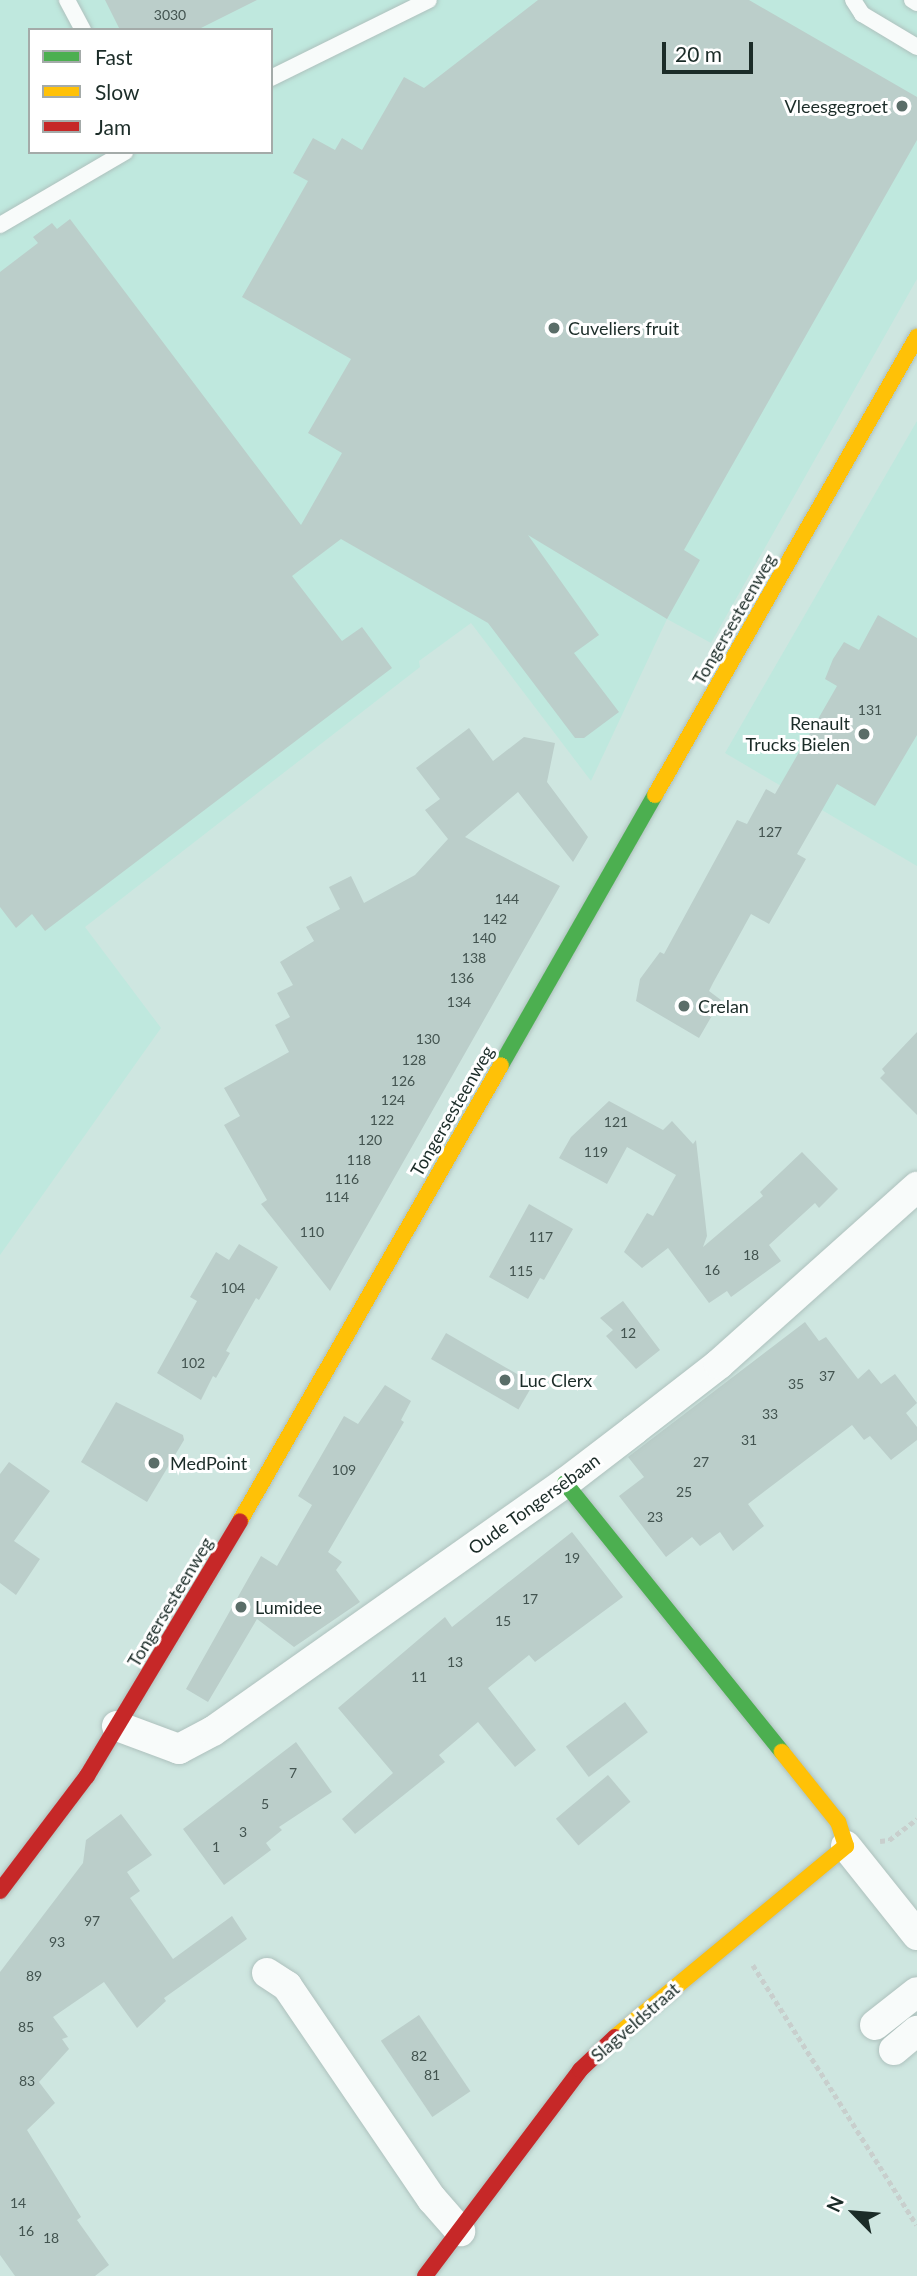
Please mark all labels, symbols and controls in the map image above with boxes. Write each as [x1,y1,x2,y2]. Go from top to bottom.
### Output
house number: 3030 [154,7,186,23]
legend [28,28,273,154]
scale bar [665,28,756,72]
text: 20 m [675,41,722,66]
text: Fast [95,44,132,69]
text: Slow [95,79,139,104]
place label: Vleesgegroet [785,95,888,117]
marker: Vleesgegroet [894,98,910,114]
text: Jam [95,114,131,139]
place label: Cuveliers fruit [568,317,679,339]
marker: Cuveliers fruit [546,320,562,336]
street label: Tongersesteenweg [688,550,780,688]
house number: 131 [858,702,882,718]
place label: Renault Trucks Bielen [746,713,850,756]
marker: Renault Trucks Bielen [856,726,872,742]
house number: 127 [758,824,782,840]
house number: 144 [495,891,519,907]
house number: 142 [483,911,507,927]
house number: 140 [472,930,496,946]
house number: 138 [462,950,486,966]
house number: 136 [450,970,474,986]
house number: 134 [447,994,471,1010]
place label: Crelan [698,995,749,1017]
marker: Crelan [676,998,692,1014]
house number: 130 [416,1031,440,1047]
street label: Tongersesteenweg [406,1042,498,1180]
house number: 128 [402,1052,426,1068]
house number: 126 [391,1073,415,1089]
house number: 124 [381,1092,405,1108]
house number: 122 [370,1112,394,1128]
house number: 121 [604,1114,628,1130]
house number: 120 [358,1132,382,1148]
house number: 119 [584,1144,608,1160]
house number: 118 [347,1152,371,1168]
house number: 116 [335,1171,359,1187]
house number: 114 [325,1189,349,1205]
house number: 110 [300,1224,324,1240]
house number: 117 [529,1229,553,1245]
house number: 18 [743,1247,759,1263]
house number: 16 [704,1262,720,1278]
house number: 115 [509,1263,533,1279]
house number: 104 [221,1280,245,1296]
house number: 12 [620,1325,636,1341]
house number: 102 [181,1355,205,1371]
house number: 37 [819,1368,835,1384]
place label: Luc Clerx [519,1369,592,1391]
marker: Luc Clerx [497,1372,513,1388]
house number: 35 [788,1376,804,1392]
house number: 33 [762,1406,778,1422]
house number: 31 [741,1432,757,1448]
street label: Oude Tongersebaan [464,1449,604,1559]
place label: MedPoint [170,1452,247,1474]
marker: MedPoint [144,1453,164,1473]
house number: 27 [693,1454,709,1470]
house number: 109 [332,1462,356,1478]
house number: 25 [676,1484,692,1500]
house number: 23 [647,1509,663,1525]
street label: Tongersesteenweg [123,1533,217,1671]
house number: 19 [564,1550,580,1566]
house number: 17 [522,1591,538,1607]
place label: Lumidee [255,1596,322,1618]
marker: Lumidee [233,1599,249,1615]
house number: 15 [495,1613,511,1629]
house number: 13 [447,1654,463,1670]
house number: 11 [411,1669,427,1685]
house number: 7 [289,1765,297,1781]
house number: 5 [261,1796,269,1812]
house number: 3 [239,1824,247,1840]
house number: 1 [212,1839,220,1855]
house number: 97 [84,1913,100,1929]
house number: 93 [49,1934,65,1950]
house number: 89 [26,1968,42,1984]
street label: Slagveldstraat [586,1978,684,2066]
house number: 85 [18,2019,34,2035]
house number: 82 [411,2048,427,2064]
house number: 81 [424,2067,440,2083]
house number: 83 [19,2073,35,2089]
north arrow [819,2178,889,2248]
text: N [821,2192,848,2215]
house number: 14 [10,2195,26,2211]
house number: 16 [18,2223,34,2239]
house number: 18 [43,2230,59,2246]

